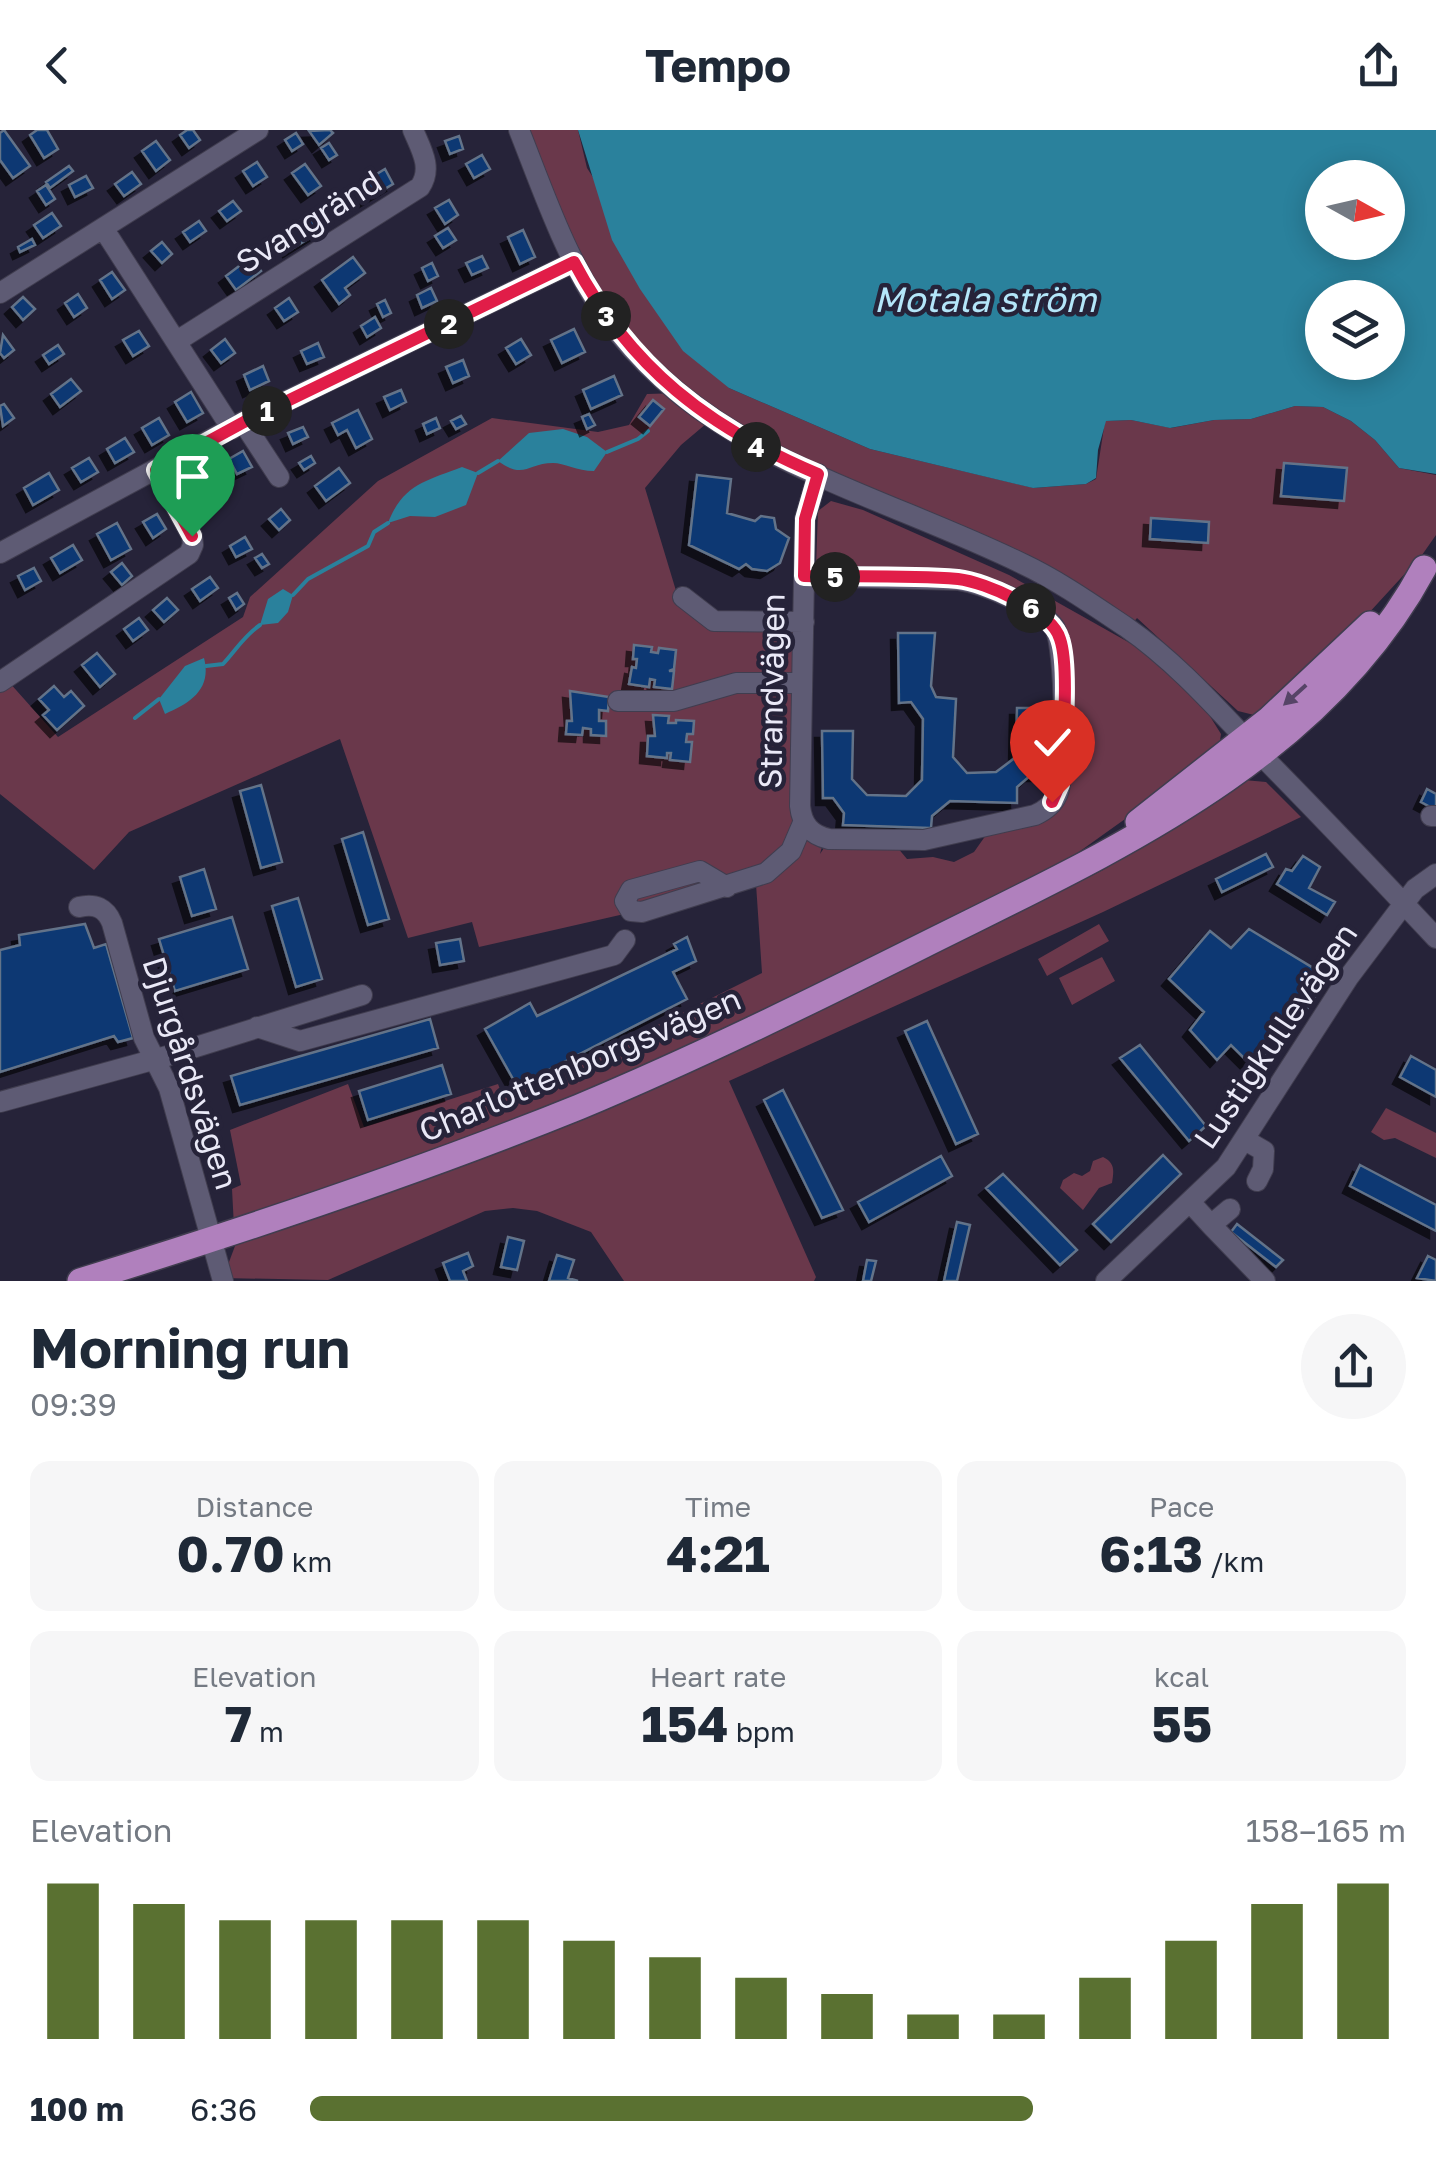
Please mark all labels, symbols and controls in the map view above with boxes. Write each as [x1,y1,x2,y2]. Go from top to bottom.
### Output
icon: back [30,38,85,93]
text: Tempo [645,38,791,92]
icon: share [1351,38,1406,93]
north arrow [1305,160,1405,260]
map controls [1305,160,1405,380]
street label: Svangränd [229,162,388,281]
water label: Motala ström [874,278,1098,320]
button: layers [1305,280,1405,380]
pin: 3 [581,291,631,341]
pin: 2 [424,299,474,349]
text: 3 [597,299,615,332]
text: 2 [440,307,458,340]
pin: 1 [242,386,292,436]
text: 1 [260,394,274,427]
pin: 4 [731,422,781,472]
text: 4 [747,430,765,463]
pin [150,434,235,537]
icon: arrive [165,449,220,504]
pin: 5 [810,552,860,602]
text: 5 [826,560,844,593]
pin: 6 [1006,583,1056,633]
text: 6 [1022,591,1040,624]
street label: Strandvägen [750,593,792,789]
one-way arrow [1284,683,1308,706]
pin [1010,700,1095,803]
icon: check [1025,715,1080,770]
street label: Lustigkullevägen [1186,915,1365,1155]
street label: Djurgårdsvägen [135,952,246,1194]
street label: Charlottenborgsvägen [413,979,746,1149]
text: Morning run [30,1314,350,1380]
button: share [1301,1314,1406,1419]
text: 09:39 [30,1385,117,1423]
text: Distance [195,1490,313,1523]
text: Time [685,1490,751,1523]
text: Pace [1149,1490,1214,1523]
text: 0.70 [176,1523,285,1583]
text: 4:21 [666,1523,770,1583]
text: 6:13 [1099,1523,1203,1583]
text: km [285,1545,332,1578]
text: /km [1203,1545,1264,1578]
text: Elevation [192,1660,317,1693]
text: Heart rate [650,1660,786,1693]
text: kcal [1154,1660,1209,1693]
text: 7 [225,1693,252,1753]
text: 154 [641,1693,729,1753]
text: 55 [1151,1693,1212,1753]
text: m [252,1715,284,1748]
text: bpm [729,1715,795,1748]
text: Elevation [30,1811,172,1849]
text: 158–165 m [1246,1811,1406,1849]
text: 100 m [30,2090,124,2128]
text: 6:36 [190,2090,257,2128]

